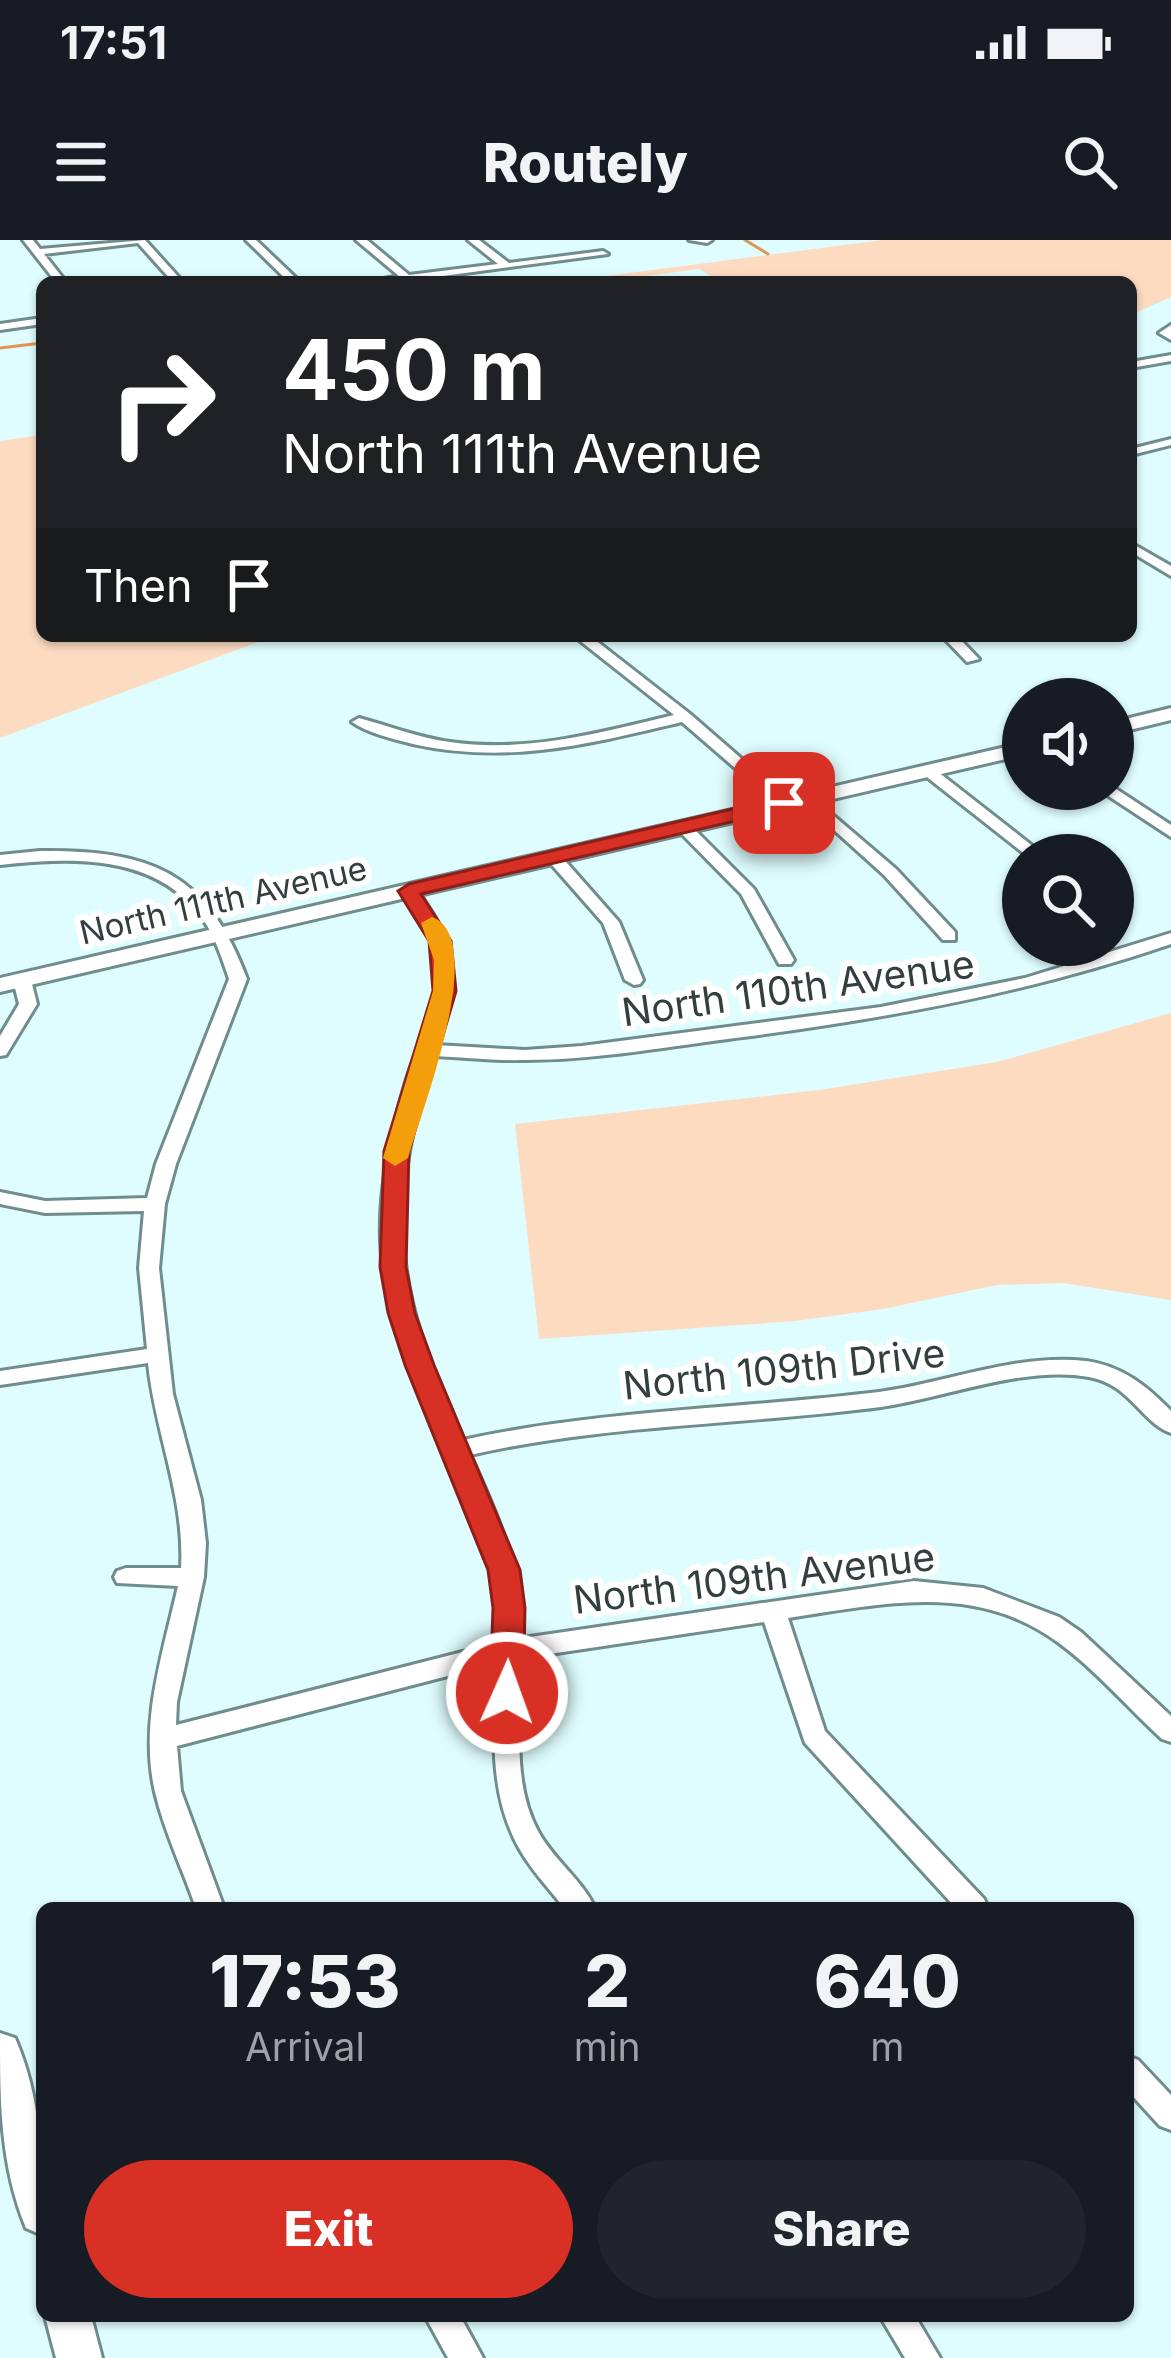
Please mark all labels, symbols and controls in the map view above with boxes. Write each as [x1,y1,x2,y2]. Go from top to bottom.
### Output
text: 17:51 [60,15,167,70]
icon: menu [48,129,114,195]
icon: search [1057,129,1123,195]
text: Routely [483,130,688,195]
text: 450 m [282,319,546,420]
icon: right [84,324,240,480]
text: North 111th Avenue [282,421,762,486]
icon: arrive [216,552,282,618]
text: Then [84,558,192,613]
map controls [1002,678,1134,966]
button: sound [1002,678,1134,810]
pin [733,752,835,854]
icon: arrive [751,770,817,836]
button: search [1002,834,1134,966]
street label: North 111th Avenue [76,848,370,952]
street label: North 110th Avenue [619,939,977,1036]
street label: North 109th Drive [621,1328,947,1409]
street label: North 109th Avenue [571,1532,937,1623]
position arrow [444,1630,570,1756]
text: 17:53 [209,1937,401,2024]
text: 2 [584,1937,630,2024]
text: 640 [814,1937,961,2024]
text: Arrival [245,2023,365,2070]
text: min [574,2023,640,2070]
text: m [870,2023,904,2070]
button: Exit [84,2160,573,2298]
button: Share [597,2160,1086,2298]

